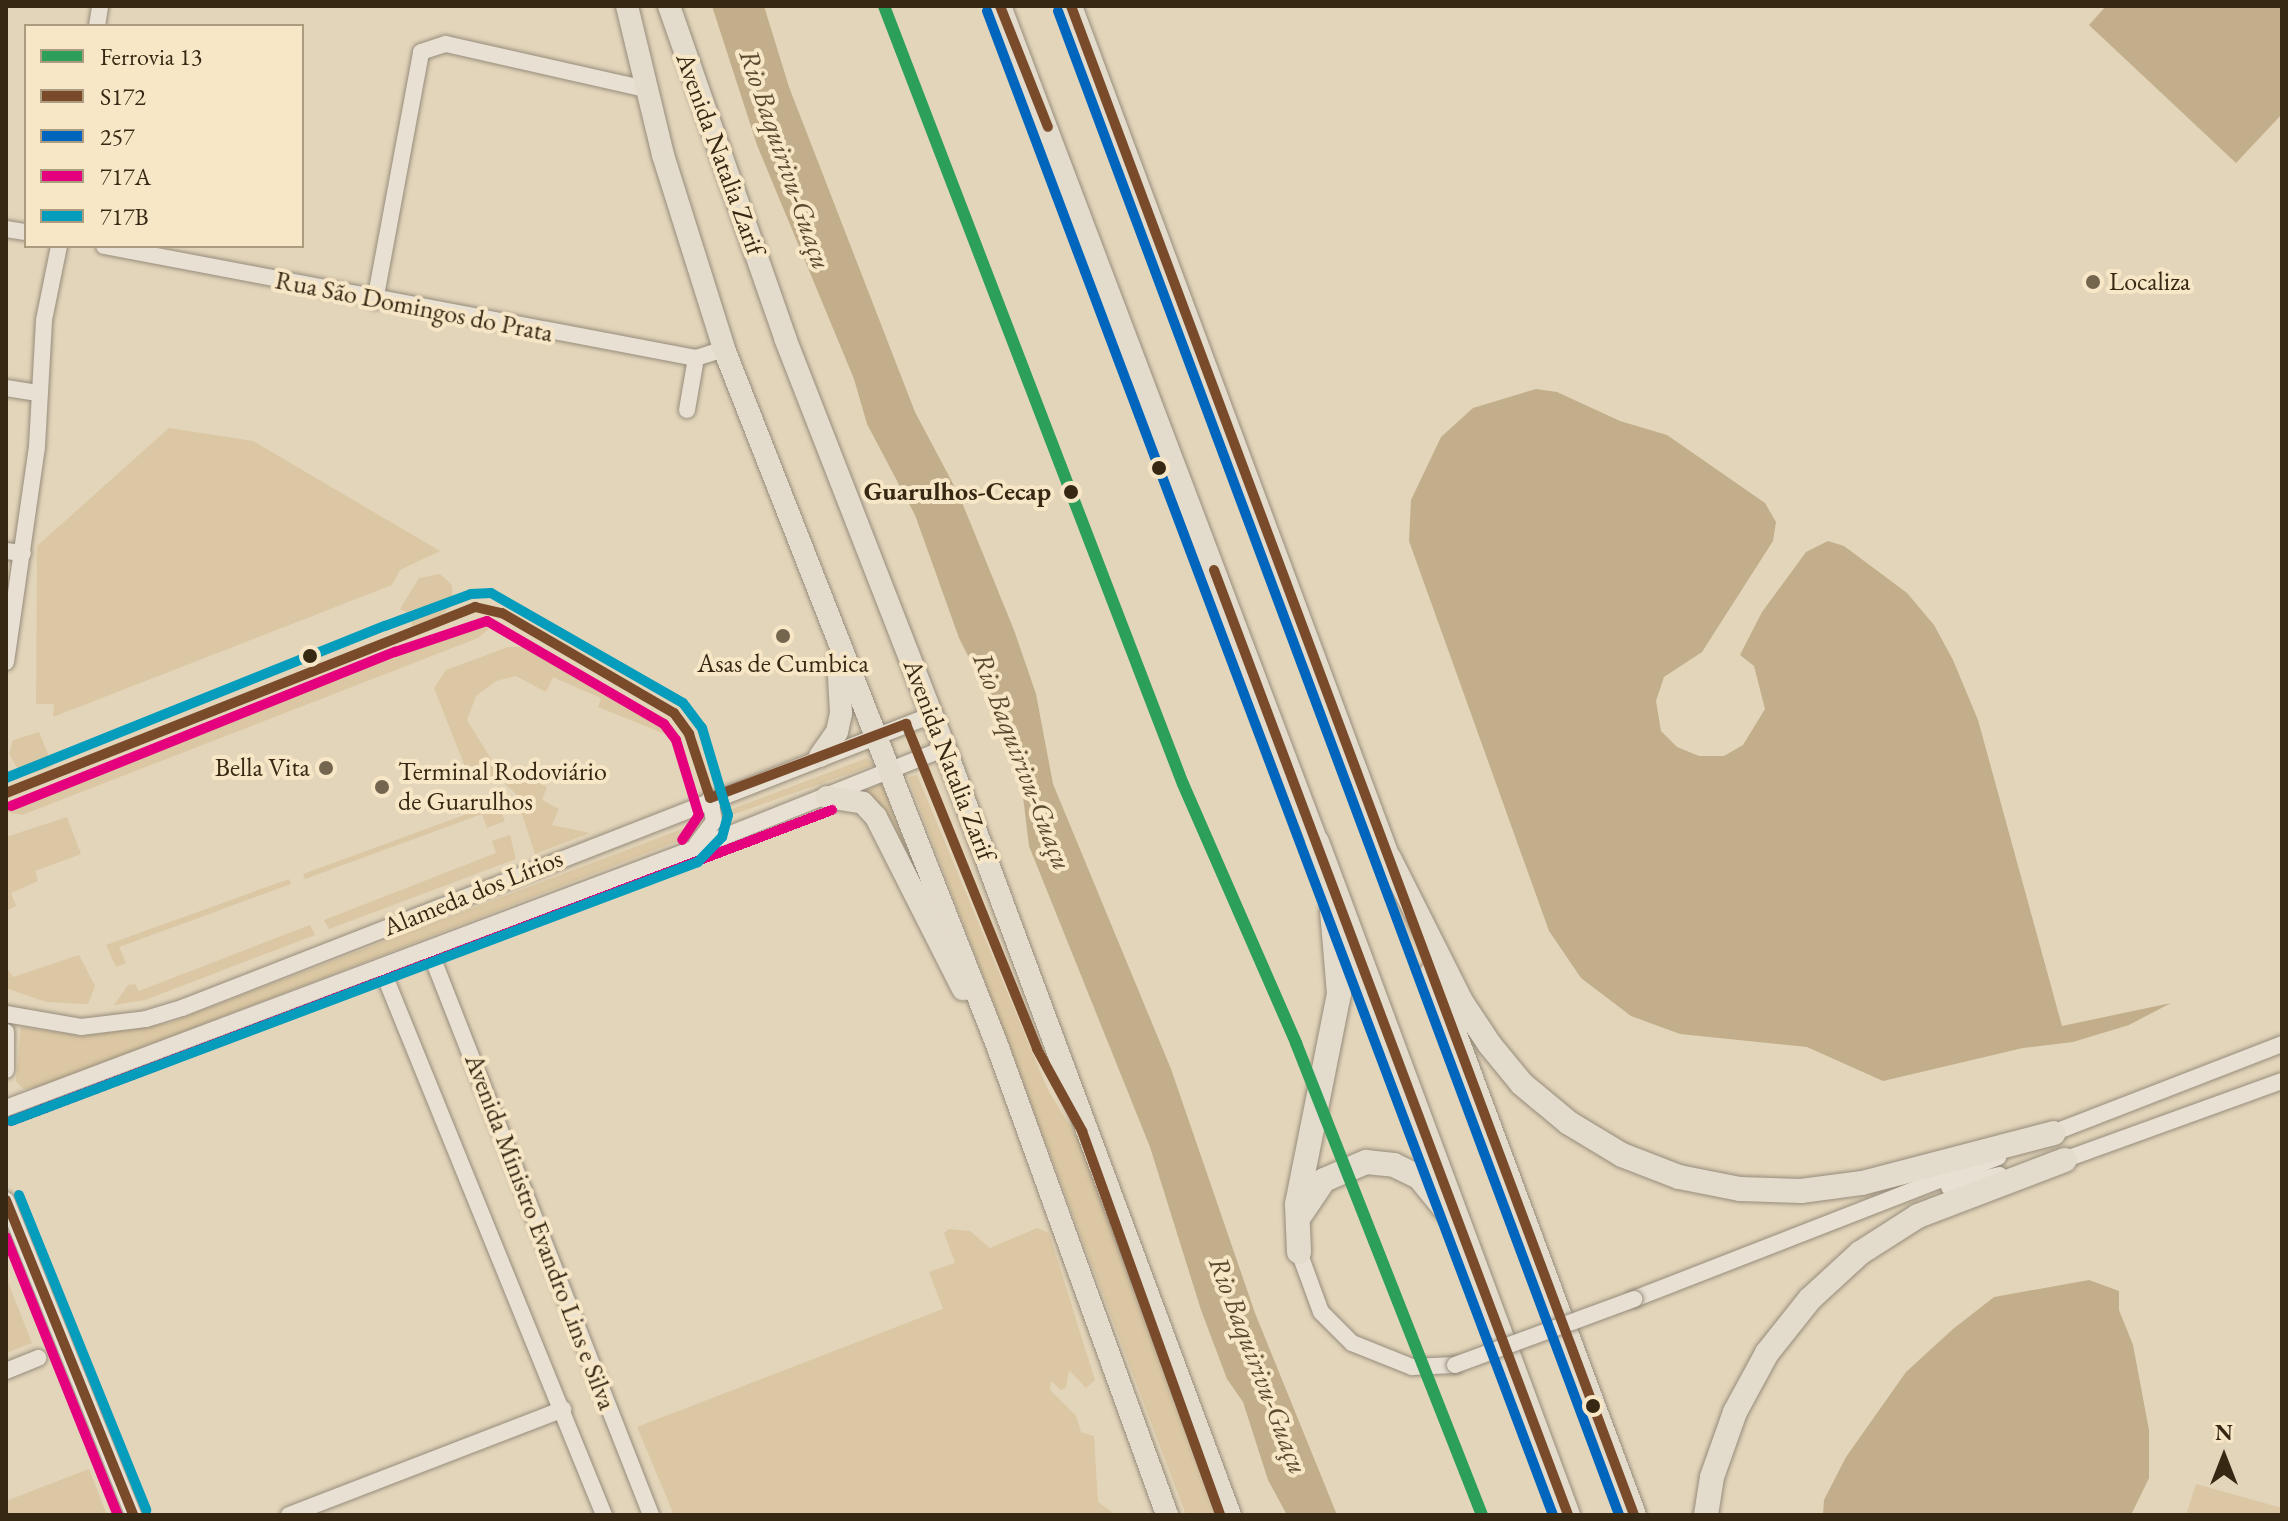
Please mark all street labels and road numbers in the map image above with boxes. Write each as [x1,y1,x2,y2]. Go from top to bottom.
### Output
street label: Avenida Natalia Zarif [669,49,771,259]
street label: Rua São Domingos do Prata [273,265,555,349]
street label: Avenida Natalia Zarif [896,655,1002,865]
street label: Alameda dos Lírios [379,843,567,943]
street label: Avenida Ministro Evandro Lins e Silva [458,1050,622,1414]

